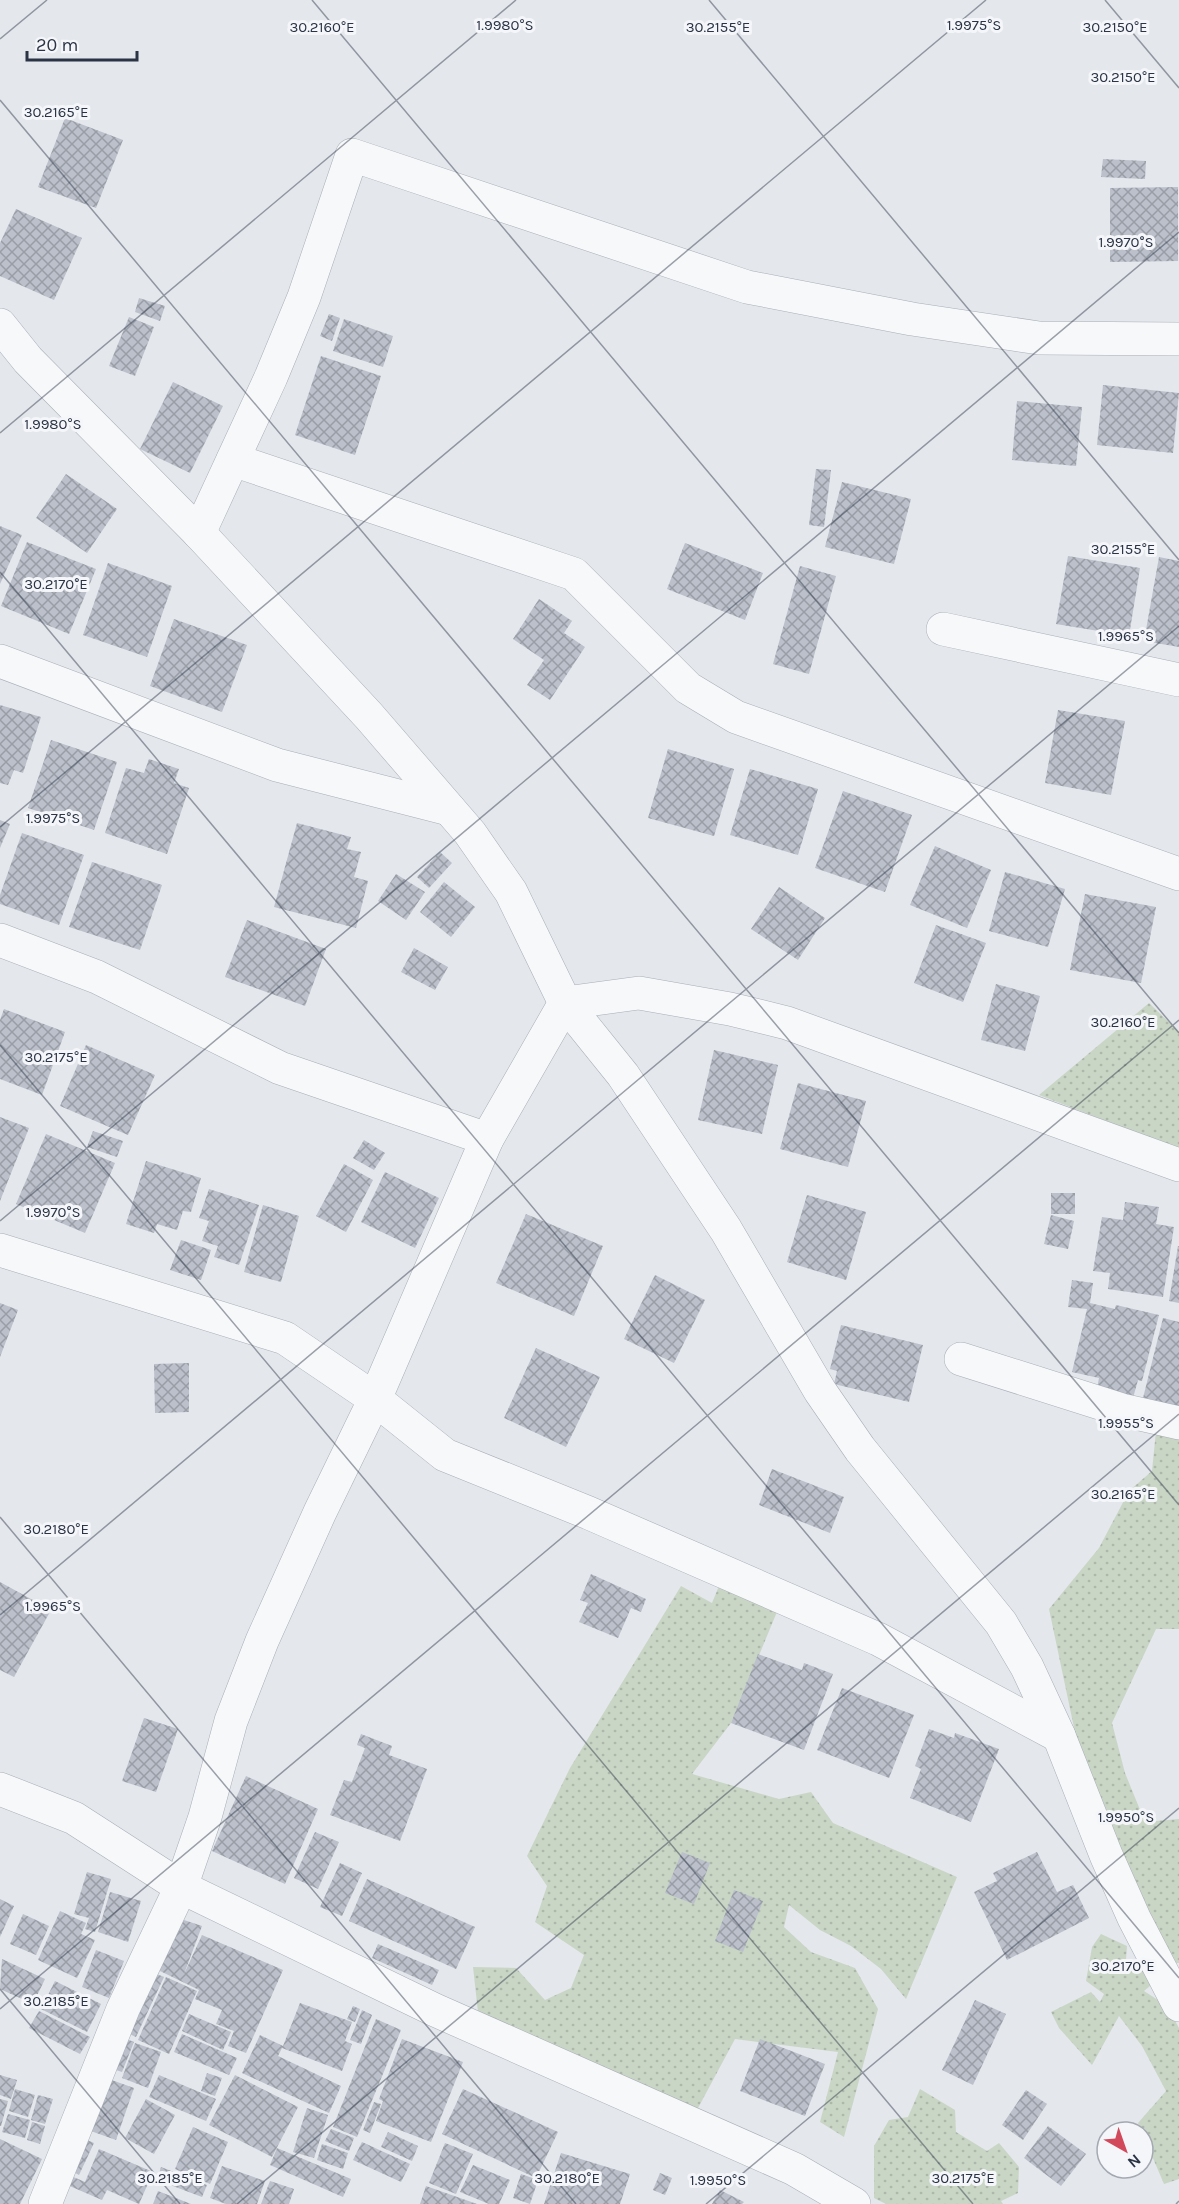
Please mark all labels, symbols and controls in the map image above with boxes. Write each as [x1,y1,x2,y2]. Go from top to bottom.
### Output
text: 1.9980°S [476,16,534,34]
text: 1.9975°S [947,16,1001,34]
text: 30.2160°E [289,18,355,36]
text: 30.2155°E [686,18,750,36]
text: 30.2150°E [1083,18,1148,36]
scale bar [27,24,136,62]
text: 20 m [36,34,78,56]
text: 30.2150°E [1091,68,1156,86]
text: 30.2165°E [24,103,88,121]
text: 1.9970°S [1098,233,1154,251]
text: 1.9980°S [24,415,82,433]
text: 30.2155°E [1091,540,1155,558]
text: 30.2170°E [24,575,88,593]
text: 1.9965°S [1098,627,1154,645]
text: 1.9975°S [26,809,80,827]
text: 30.2160°E [1090,1013,1156,1031]
text: 30.2175°E [24,1048,88,1066]
text: 1.9970°S [25,1203,81,1221]
text: 1.9955°S [1098,1414,1154,1432]
text: 30.2165°E [1091,1485,1155,1503]
text: 30.2180°E [23,1520,89,1538]
text: 1.9965°S [25,1597,81,1615]
text: 1.9950°S [1098,1808,1154,1826]
text: 30.2170°E [1091,1957,1155,1975]
text: 30.2185°E [23,1992,89,2010]
north arrow [1095,2120,1155,2180]
text: N [1124,2150,1145,2172]
text: 30.2185°E [137,2169,203,2187]
text: 30.2180°E [534,2169,600,2187]
text: 30.2175°E [931,2169,995,2187]
text: 1.9950°S [690,2171,746,2189]

